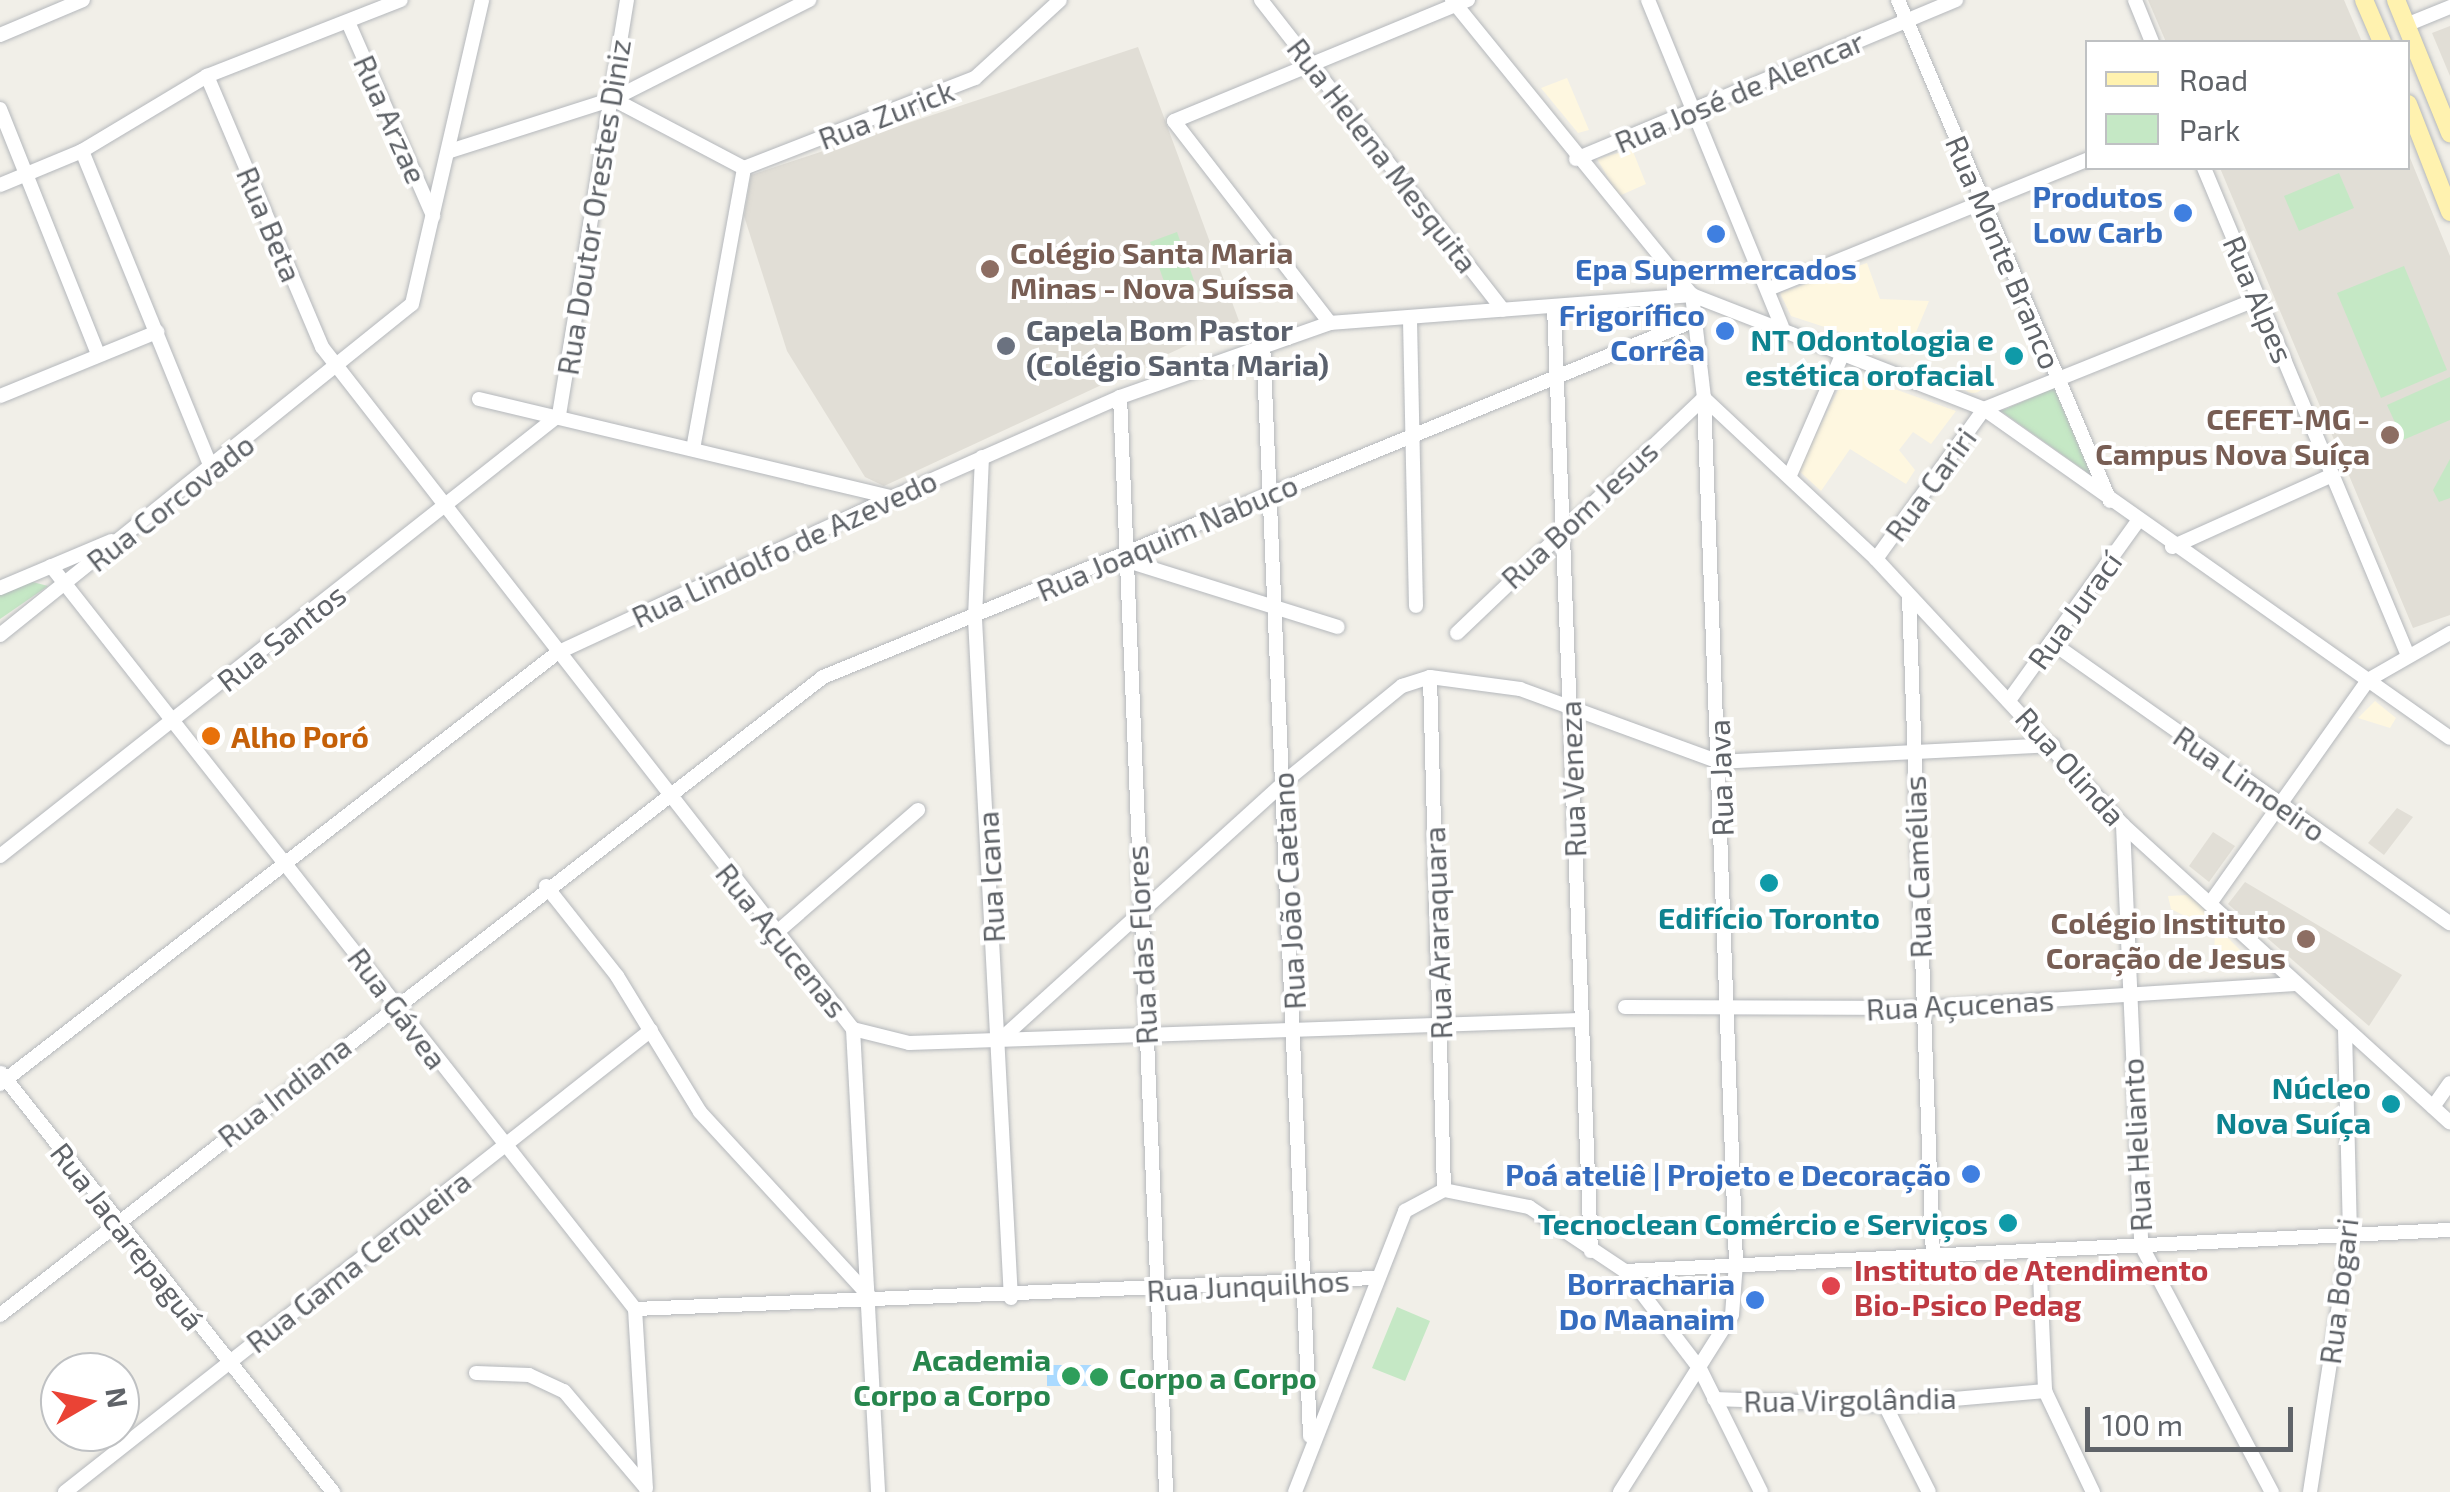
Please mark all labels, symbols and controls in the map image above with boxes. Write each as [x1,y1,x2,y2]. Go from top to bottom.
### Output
street label: Rua José de Alencar [1608,22,1870,160]
street label: Rua Helena Mesquita [1280,31,1486,279]
street label: Rua Doutor Orestes Diniz [549,36,637,378]
legend [2085,40,2410,170]
street label: Rua Arzae [347,49,435,189]
text: Road [2179,61,2248,97]
street label: Rua Zurick [813,72,959,156]
text: Park [2179,111,2240,147]
street label: Rua Monte Branco [1939,130,2069,374]
street label: Rua Beta [230,161,310,287]
place label: Produtos Low Carb [2032,178,2163,248]
marker: Produtos Low Carb [2172,202,2194,224]
marker: Epa Supermercados [1705,223,1727,245]
street label: Rua Alpes [2216,230,2302,368]
place label: Colégio Santa Maria Minas - Nova Suíssa [1010,234,1294,304]
place label: Epa Supermercados [1575,250,1857,286]
marker: Colégio Santa Maria Minas - Nova Suíssa [979,258,1001,280]
place label: Frigorífico Corrêa [1559,296,1705,366]
place label: Capela Bom Pastor (Colégio Santa Maria) [1026,311,1329,382]
marker: Frigorífico Corrêa [1714,320,1736,342]
place label: NT Odontologia e estética orofacial [1745,321,1994,392]
marker: Capela Bom Pastor (Colégio Santa Maria) [995,335,1017,357]
marker: NT Odontologia e estética orofacial [2003,345,2025,367]
place label: CEFET-MG - Campus Nova Suíça [2095,400,2370,470]
street label: Rua Cariri [1877,420,1983,548]
marker: CEFET-MG - Campus Nova Suíça [2379,424,2401,446]
street label: Rua Corcovado [79,426,261,578]
street label: Rua Bom Jesus [1493,432,1665,596]
street label: Rua Lindolfo de Azevedo [625,461,943,635]
street label: Rua Joaquim Nabuco [1031,466,1303,608]
street label: Rua Jurací [2019,544,2129,676]
street label: Rua Santos [210,576,352,698]
street label: Rua Veneza [1551,700,1593,858]
street label: Rua Olinda [2009,700,2133,832]
street label: Rua Limoeiro [2167,717,2333,849]
place label: Alho Poró [231,718,369,754]
street label: Rua Java [1700,719,1740,837]
marker: Alho Poró [200,725,222,747]
street label: Rua João Caetano [1264,771,1312,1011]
street label: Rua Camélias [1896,775,1938,959]
street label: Rua Icana [969,810,1011,944]
street label: Rua Araraquara [1415,826,1459,1040]
street label: Rua das Flores [1118,844,1164,1046]
street label: Rua Açucenas [709,855,855,1025]
marker: Edifício Toronto [1758,872,1780,894]
place label: Edifício Toronto [1658,899,1880,935]
place label: Colégio Instituto Coração de Jesus [2045,904,2286,974]
marker: Colégio Instituto Coração de Jesus [2295,928,2317,950]
street label: Rua Gávea [341,940,455,1076]
street label: Rua Açucenas [1865,981,2055,1027]
street label: Rua Indiana [210,1028,358,1154]
street label: Rua Helianto [2113,1057,2159,1233]
place label: Núcleo Nova Suíça [2216,1069,2371,1140]
marker: Núcleo Nova Suíça [2380,1093,2402,1115]
street label: Rua Jacarepaguá [43,1135,213,1337]
place label: Poá ateliê | Projeto e Decoração [1505,1156,1951,1192]
street label: Rua Gama Cerqueira [239,1162,477,1360]
marker: Poá ateliê | Projeto e Decoração [1960,1163,1982,1185]
place label: Tecnoclean Comércio e Serviços [1538,1205,1988,1241]
marker: Tecnoclean Comércio e Serviços [1997,1212,2019,1234]
street label: Rua Bogari [2311,1216,2365,1366]
place label: Instituto de Atendimento Bio-Psico Pedag [1854,1251,2209,1322]
street label: Rua Junquilhos [1145,1262,1351,1308]
place label: Borracharia Do Maanaim [1559,1265,1735,1336]
marker: Instituto de Atendimento Bio-Psico Pedag [1818,1273,1844,1299]
marker: Borracharia Do Maanaim [1744,1289,1766,1311]
place label: Academia Corpo a Corpo [853,1341,1051,1412]
north arrow [40,1352,140,1452]
place label: Corpo a Corpo [1119,1359,1317,1395]
marker: Academia Corpo a Corpo [1060,1365,1082,1387]
marker: Corpo a Corpo [1088,1366,1110,1388]
street label: Rua Virgolândia [1743,1379,1957,1419]
text: N [99,1385,136,1410]
scale bar [2090,1387,2298,1449]
text: 100 m [2102,1406,2183,1442]

